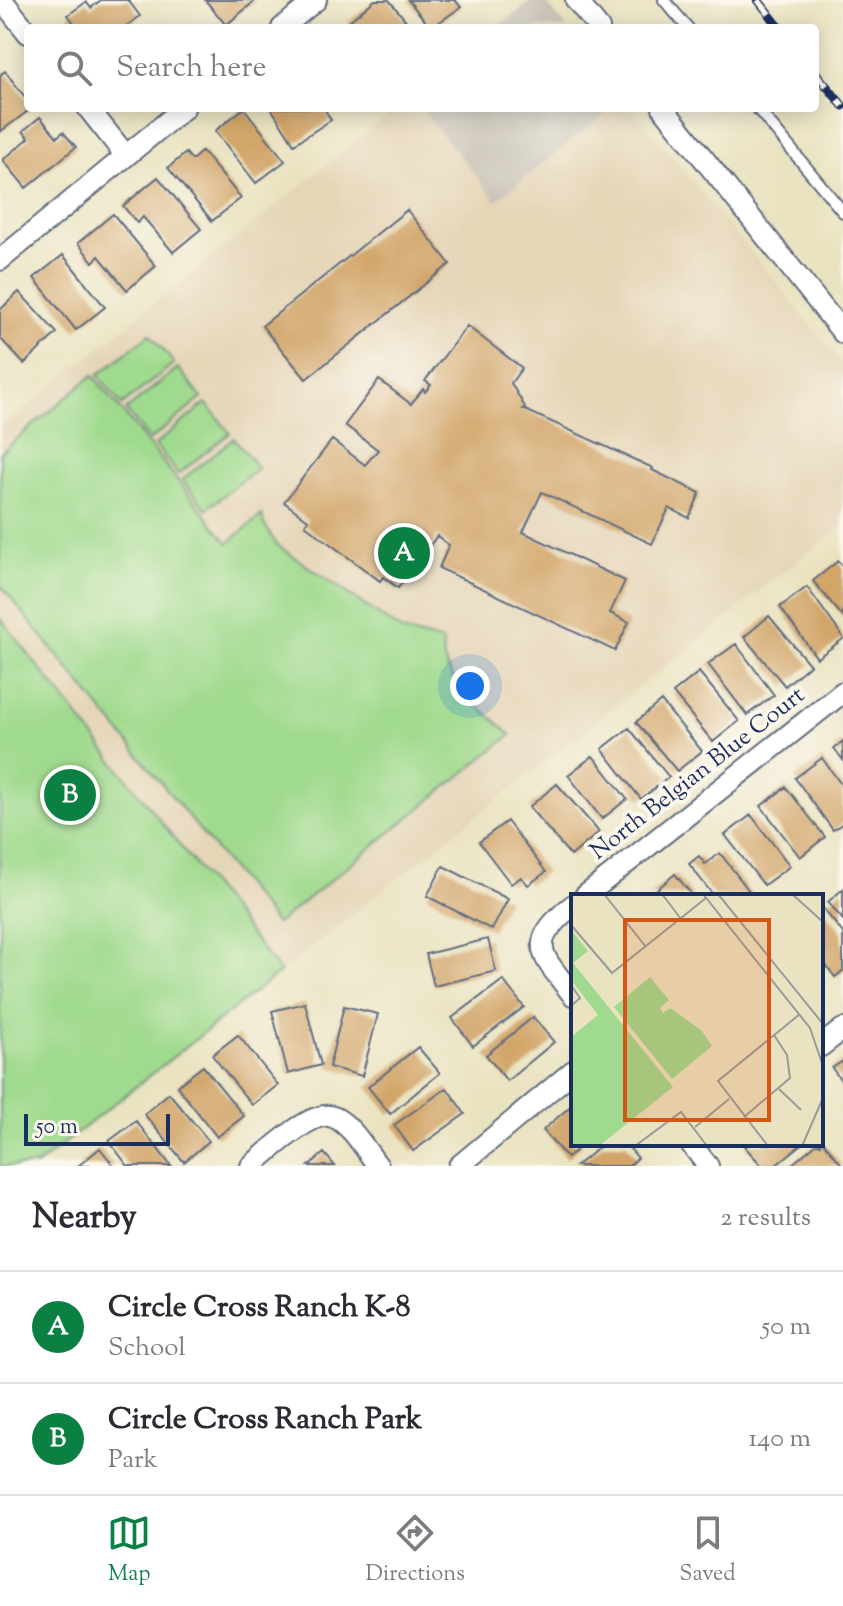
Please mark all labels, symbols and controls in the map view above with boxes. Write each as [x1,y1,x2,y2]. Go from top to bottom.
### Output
search box [24,24,819,112]
icon: search [52,46,96,90]
text: Search here [116,47,266,90]
pin: A [378,523,430,583]
your location [450,666,490,706]
street label: North Belgian Blue Court [583,679,813,869]
pin: B [44,765,96,825]
inset map [571,894,823,1146]
scale bar [24,1110,170,1146]
text: 50 m [36,1112,78,1144]
text: Nearby [32,1194,137,1243]
text: 2 results [720,1200,811,1237]
text: Circle Cross Ranch K-8 [108,1287,410,1330]
text: A [47,1309,69,1346]
text: 50 m [761,1309,811,1346]
text: School [108,1330,186,1367]
text: Circle Cross Ranch Park [108,1399,422,1442]
text: B [50,1421,66,1458]
text: 140 m [748,1421,811,1458]
text: Park [108,1442,158,1479]
tab: Map [107,1511,151,1591]
tab: Directions [366,1511,465,1591]
tab: Saved [679,1511,736,1591]

